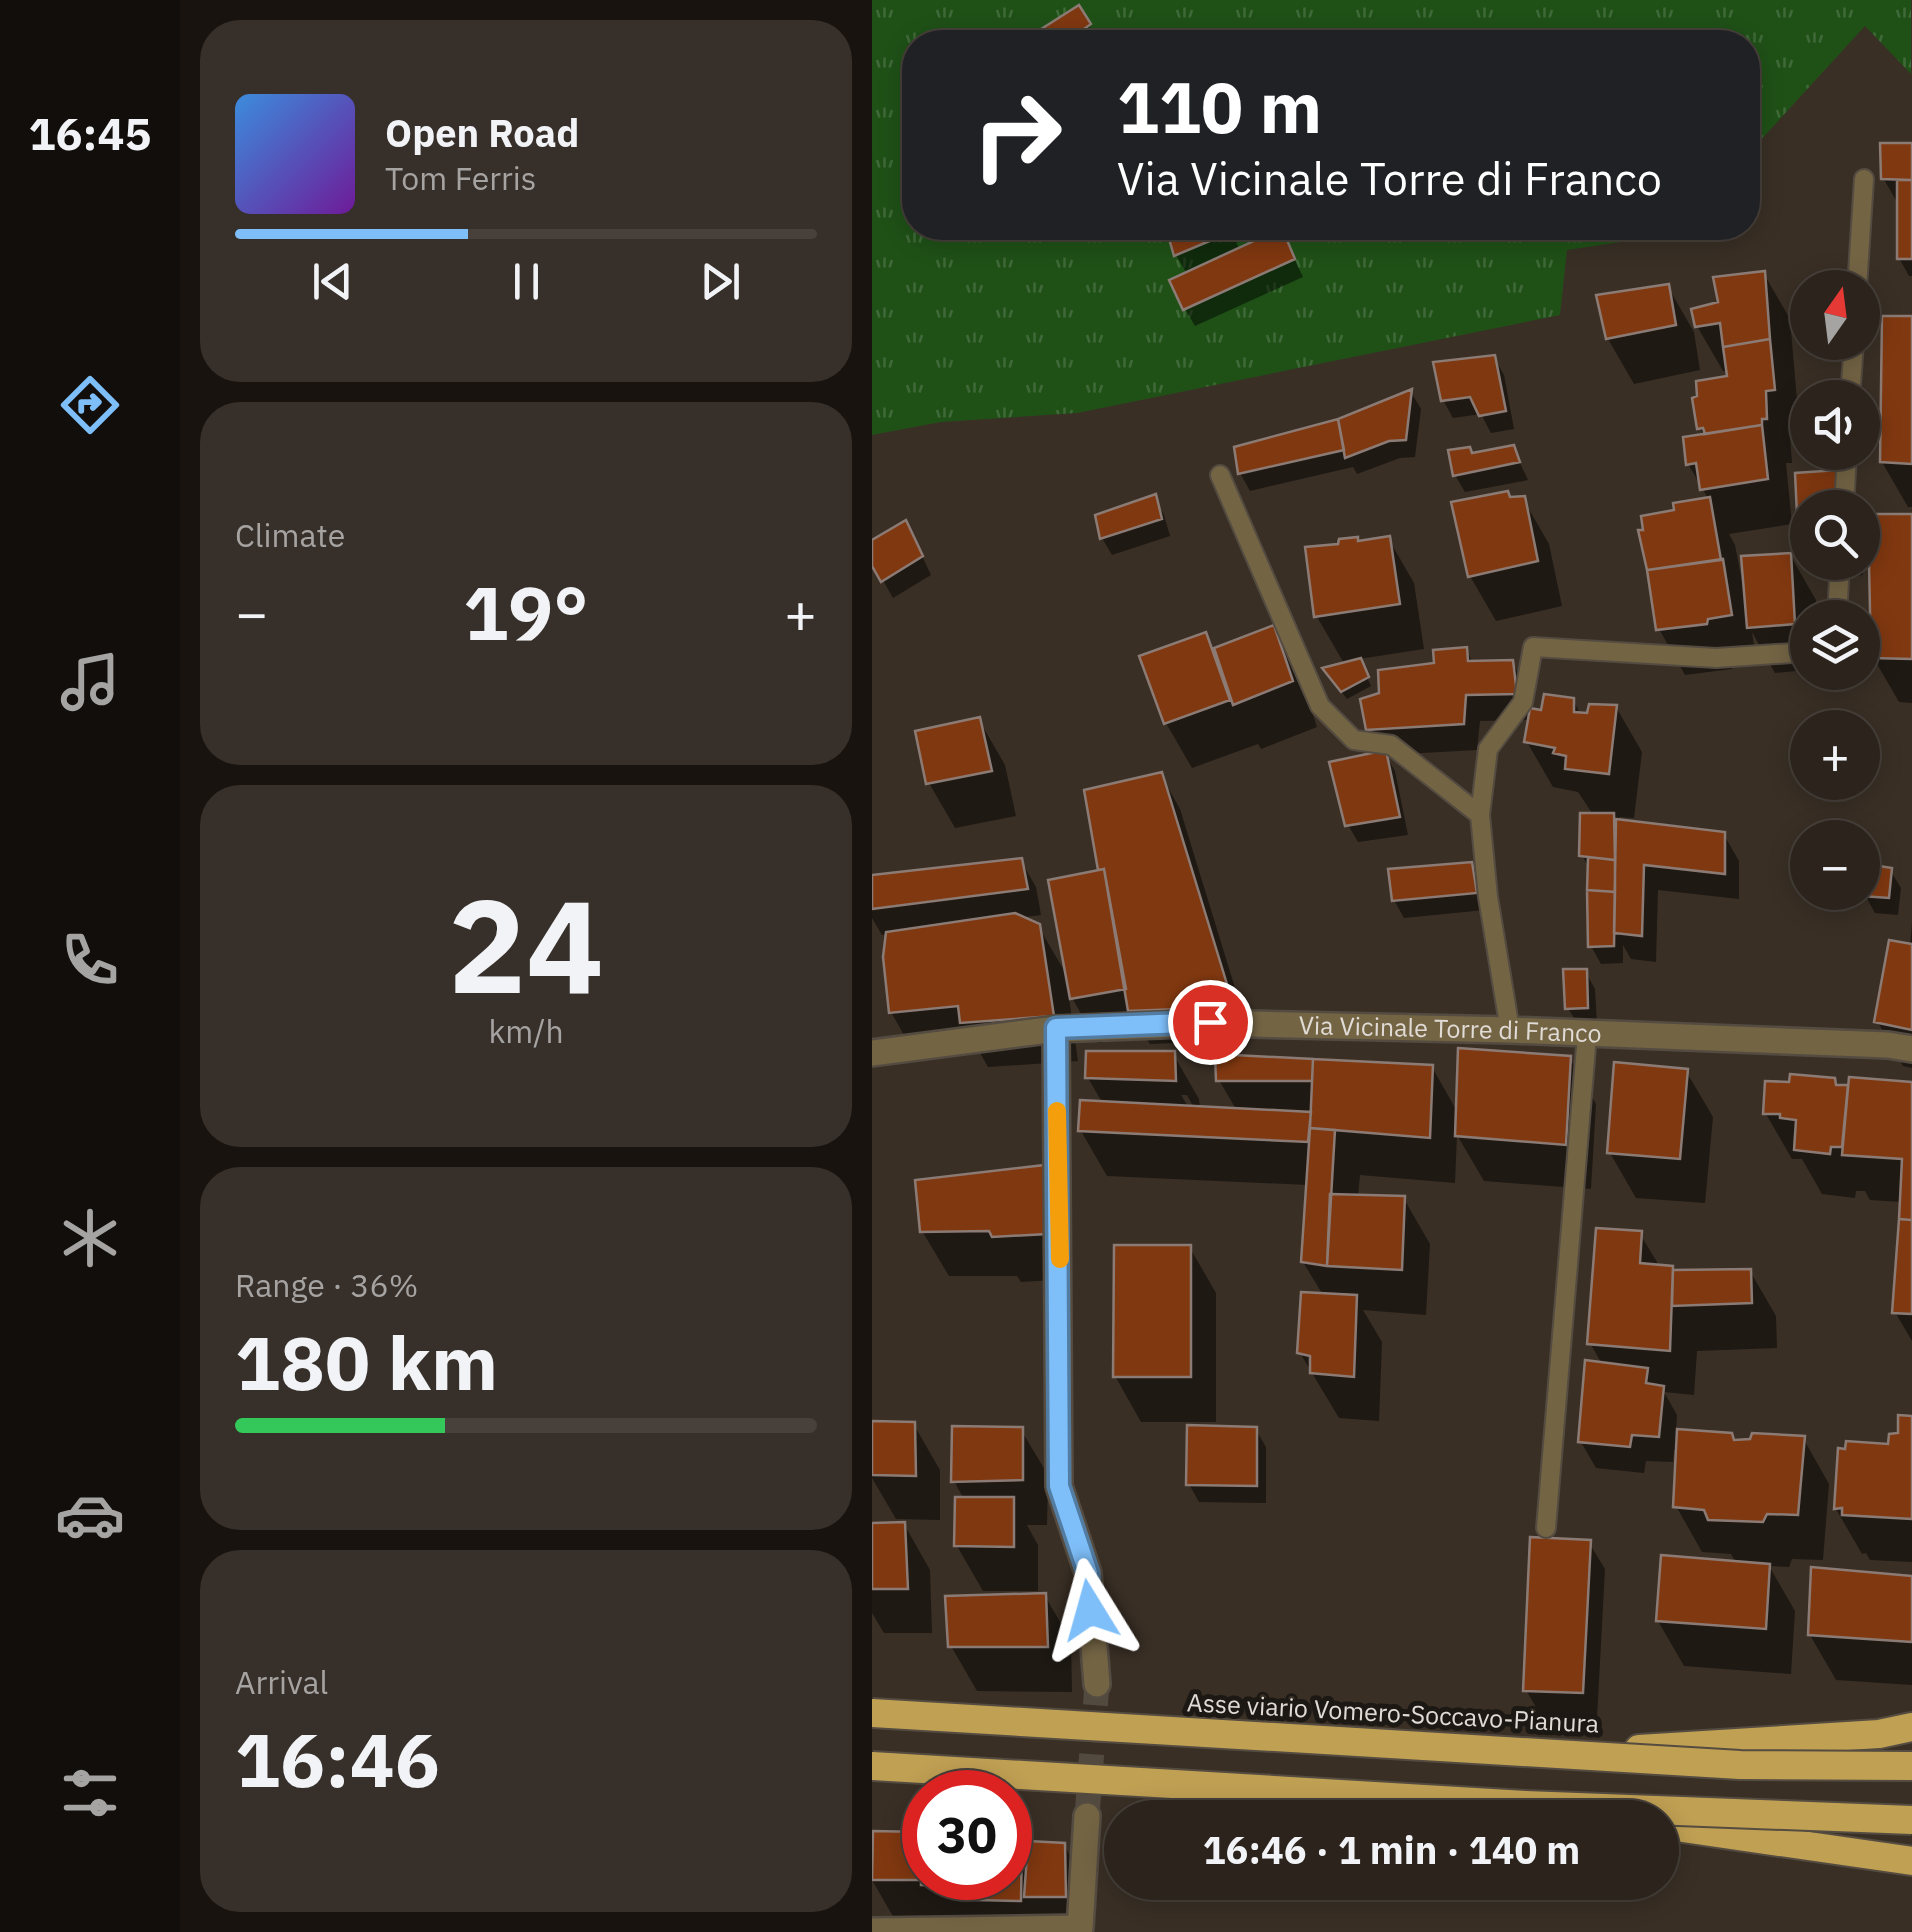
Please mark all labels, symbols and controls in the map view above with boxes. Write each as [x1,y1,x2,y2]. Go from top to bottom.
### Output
text: 110 m [1117,61,1322,152]
icon: right [952,70,1082,200]
text: 16:45 [29,104,151,162]
text: Open Road [385,108,579,157]
text: Via Vicinale Torre di Franco [1117,149,1662,207]
text: Tom Ferris [385,157,536,199]
icon: previous [305,254,360,309]
icon: pause [499,254,554,309]
icon: next [693,254,748,309]
north arrow [1790,270,1880,360]
map controls [1790,270,1880,910]
icon: directions [55,370,125,440]
button: sound [1790,380,1880,470]
button: search [1790,490,1880,580]
text: Climate [235,514,345,556]
text: 19° [463,563,589,661]
text: − [235,577,268,648]
text: + [784,577,817,648]
button: layers [1790,600,1880,690]
icon: music [55,647,125,717]
button: + [1790,710,1880,800]
button: − [1790,820,1880,910]
text: 24 [448,860,604,1029]
icon: phone [55,925,125,995]
pin [1168,980,1253,1065]
icon: arrive [1183,995,1238,1050]
street label: Via Vicinale Torre di Franco [1298,1008,1602,1050]
text: km/h [488,1010,564,1052]
icon: climate [55,1203,125,1273]
text: Range · 36% [235,1264,418,1306]
text: 180 km [235,1313,498,1411]
icon: car [55,1480,125,1550]
position arrow [1038,1558,1142,1662]
text: Arrival [235,1661,328,1703]
street label: Asse viario Vomero-Soccavo-Pianura [1186,1685,1600,1740]
text: 16:46 [235,1710,440,1808]
icon: filters [55,1758,125,1828]
speed limit sign: 30 [902,1770,1032,1900]
text: 16:46 · 1 min · 140 m [1203,1825,1580,1874]

